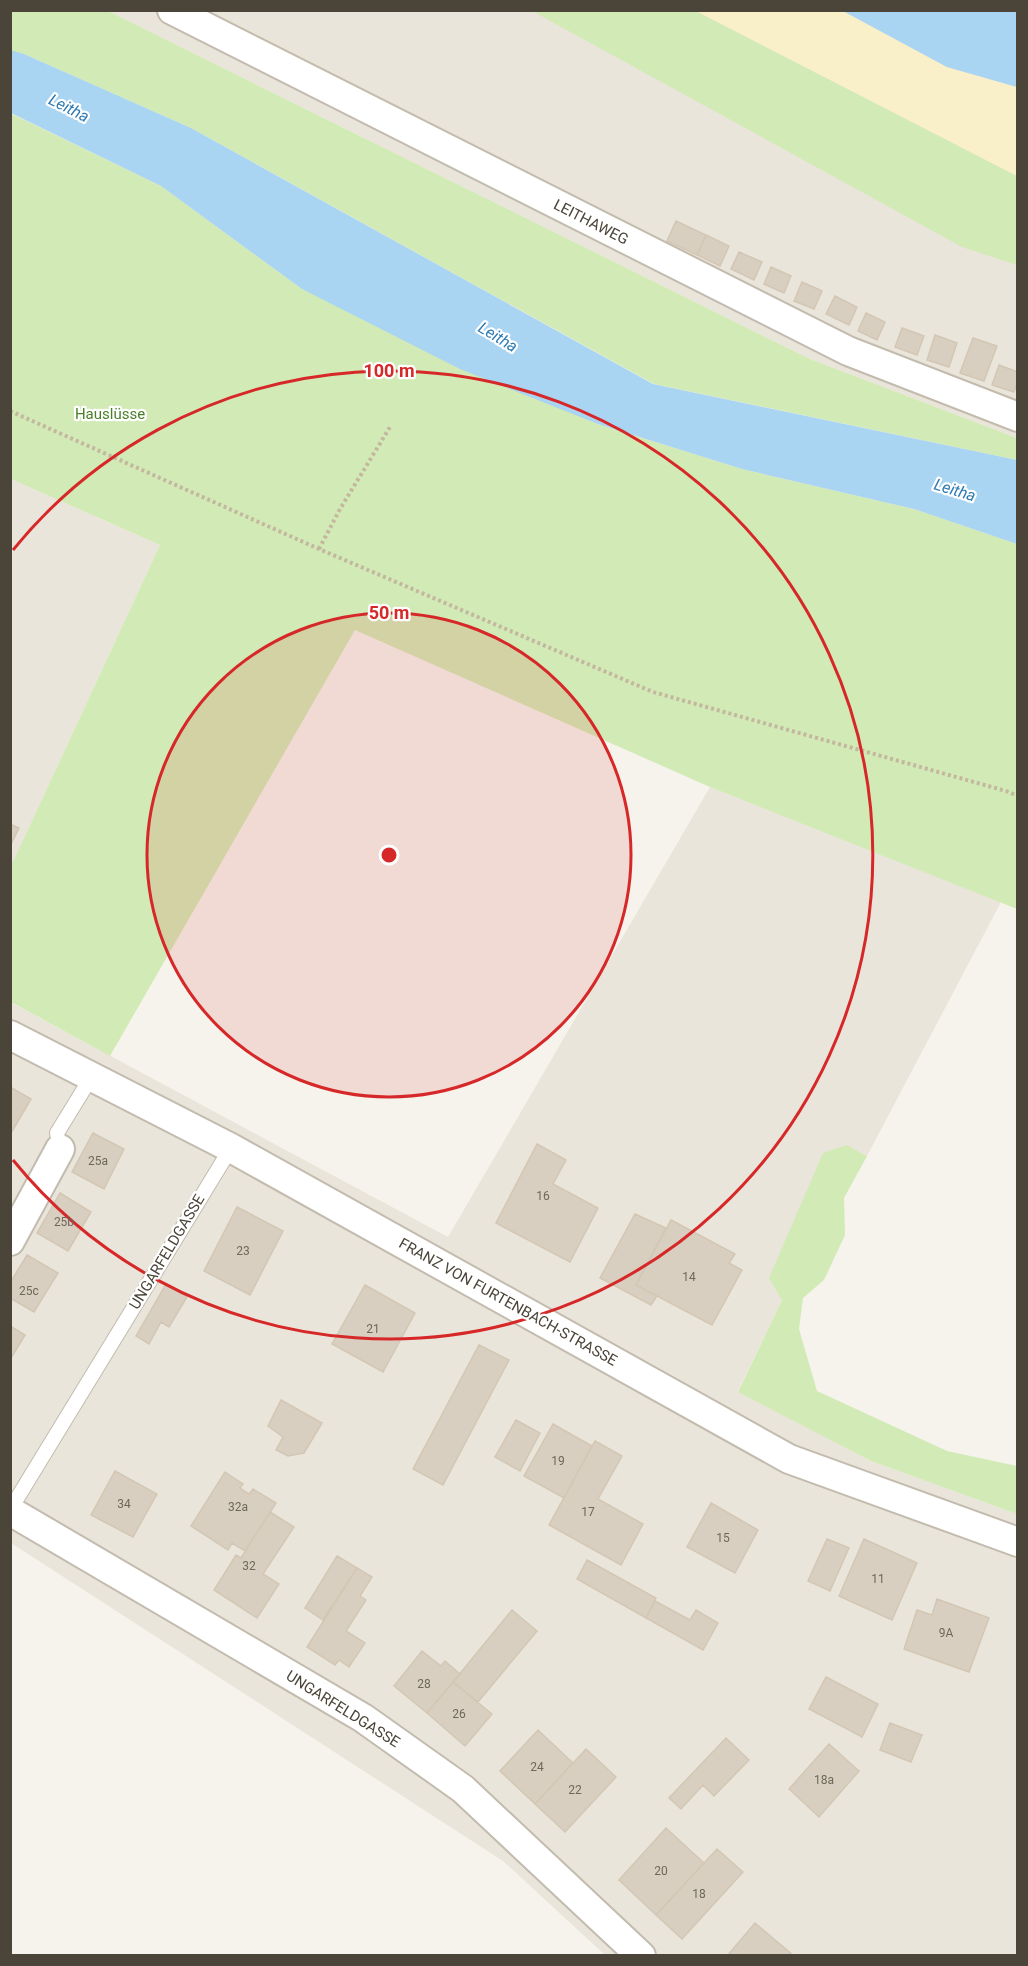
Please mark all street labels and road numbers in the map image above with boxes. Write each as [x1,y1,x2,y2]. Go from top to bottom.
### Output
street label: LEITHAWEG [551,195,631,249]
street label: UNGARFELDGASSE [126,1191,209,1313]
street label: FRANZ VON FURTENBACH-STRASSE [396,1234,621,1370]
street label: UNGARFELDGASSE [283,1667,404,1752]

